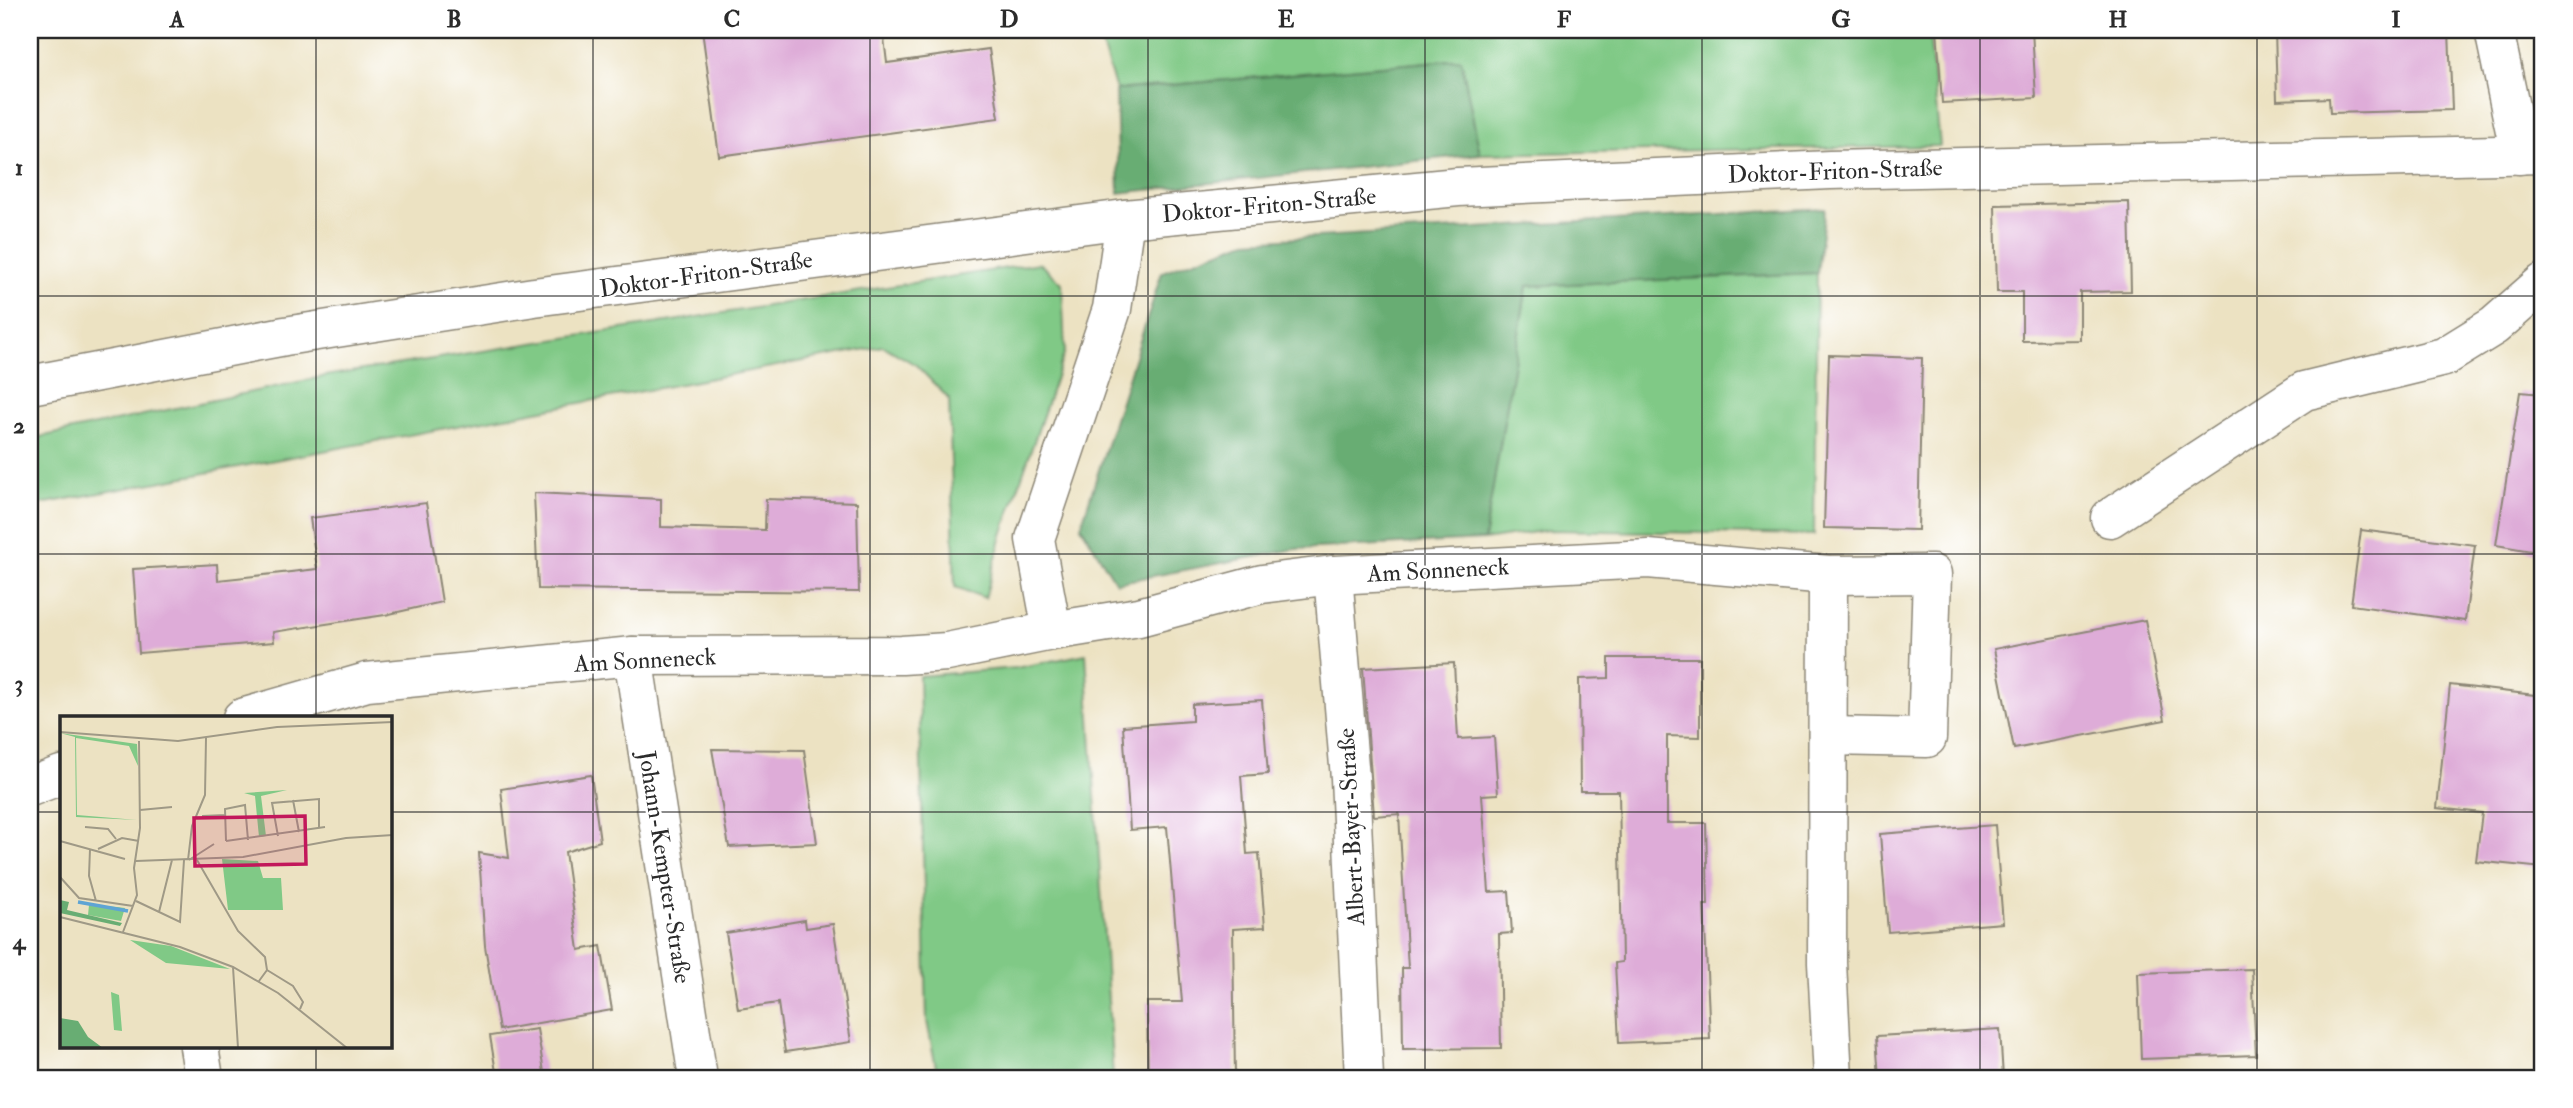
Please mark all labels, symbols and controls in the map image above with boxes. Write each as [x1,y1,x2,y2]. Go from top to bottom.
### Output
text: A [169,5,185,34]
text: B [446,5,462,34]
text: C [724,5,740,34]
text: D [1000,5,1018,34]
text: E [1278,5,1295,34]
text: F [1557,5,1572,34]
text: G [1831,5,1851,34]
text: H [2109,5,2128,34]
text: I [2391,5,2401,34]
street label: Doktor-Friton-Straße [1727,152,1943,191]
text: 1 [15,153,23,182]
street label: Doktor-Friton-Straße [1161,181,1377,230]
street label: Doktor-Friton-Straße [597,244,815,305]
text: 2 [13,411,25,440]
street label: Am Sonneneck [1365,551,1510,590]
street label: Am Sonneneck [572,641,717,680]
text: 3 [15,669,23,698]
inset map [60,716,392,1048]
street label: Albert-Bayer-Straße [1331,727,1372,928]
street label: Johann-Kempter-Straße [631,748,698,986]
text: 4 [12,927,27,956]

